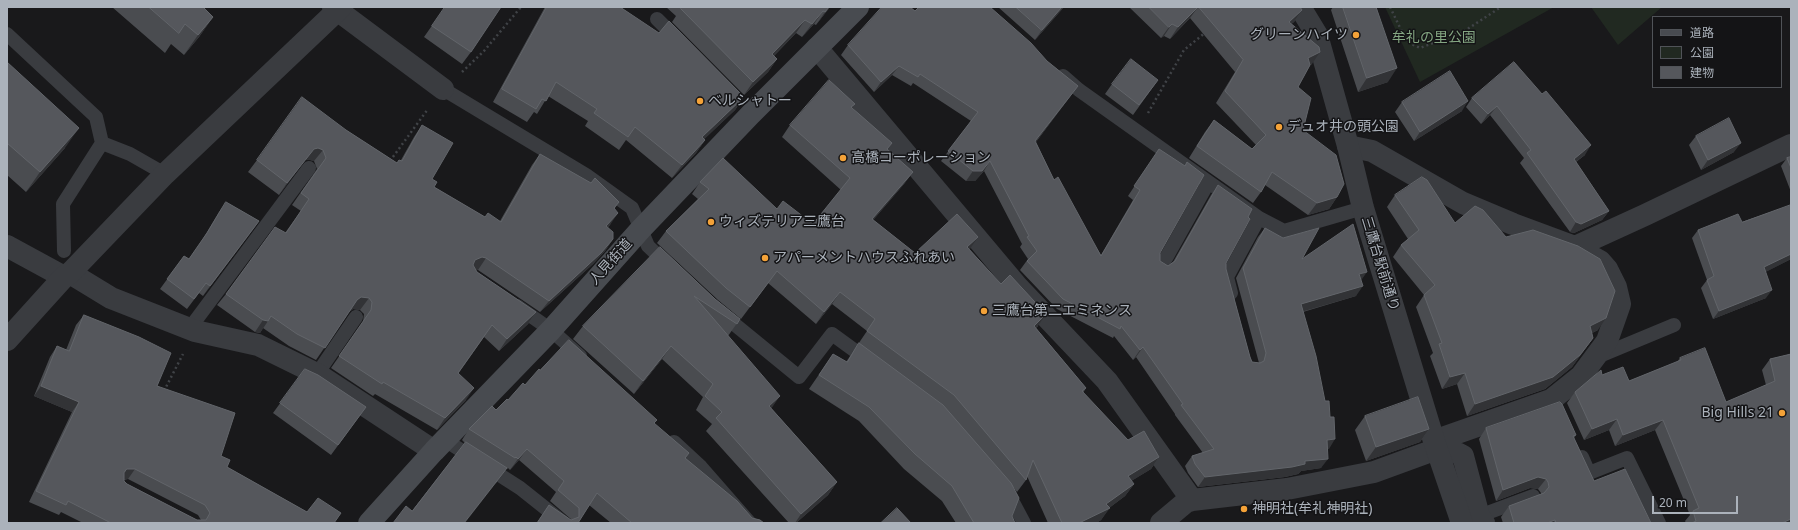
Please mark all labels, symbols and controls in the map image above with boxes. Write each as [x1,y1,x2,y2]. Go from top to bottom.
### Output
legend [1652,16,1782,88]
text: 道路 [1690,24,1714,41]
place label: グリーンハイツ [1250,27,1348,43]
marker: グリーンハイツ [1351,30,1361,40]
park label: 牟礼の里公園 [1392,30,1476,46]
text: 公園 [1690,44,1714,61]
text: 建物 [1690,64,1714,81]
place label: ベルシャトー [708,93,792,109]
marker: ベルシャトー [695,96,705,106]
place label: デュオ井の頭公園 [1287,119,1399,135]
marker: デュオ井の頭公園 [1274,122,1284,132]
place label: 高橋コーポレーション [851,150,991,166]
marker: 高橋コーポレーション [838,153,848,163]
place label: ウィズテリア三鷹台 [719,214,845,230]
street label: 三鷹台駅前通り [1358,215,1402,313]
marker: ウィズテリア三鷹台 [706,217,716,227]
street label: 人見街道 [586,236,636,288]
place label: アパーメントハウスふれあい [773,250,955,266]
marker: アパーメントハウスふれあい [760,253,770,263]
place label: 三鷹台第二エミネンス [992,303,1132,319]
marker: 三鷹台第二エミネンス [979,306,989,316]
place label: Big Hills 21 [1701,405,1774,421]
marker: Big Hills 21 [1777,408,1787,418]
scale bar [1654,488,1740,514]
text: 20 m [1659,494,1687,511]
place label: 神明社(牟礼神明社) [1252,501,1372,517]
marker: 神明社(牟礼神明社) [1239,504,1249,514]

